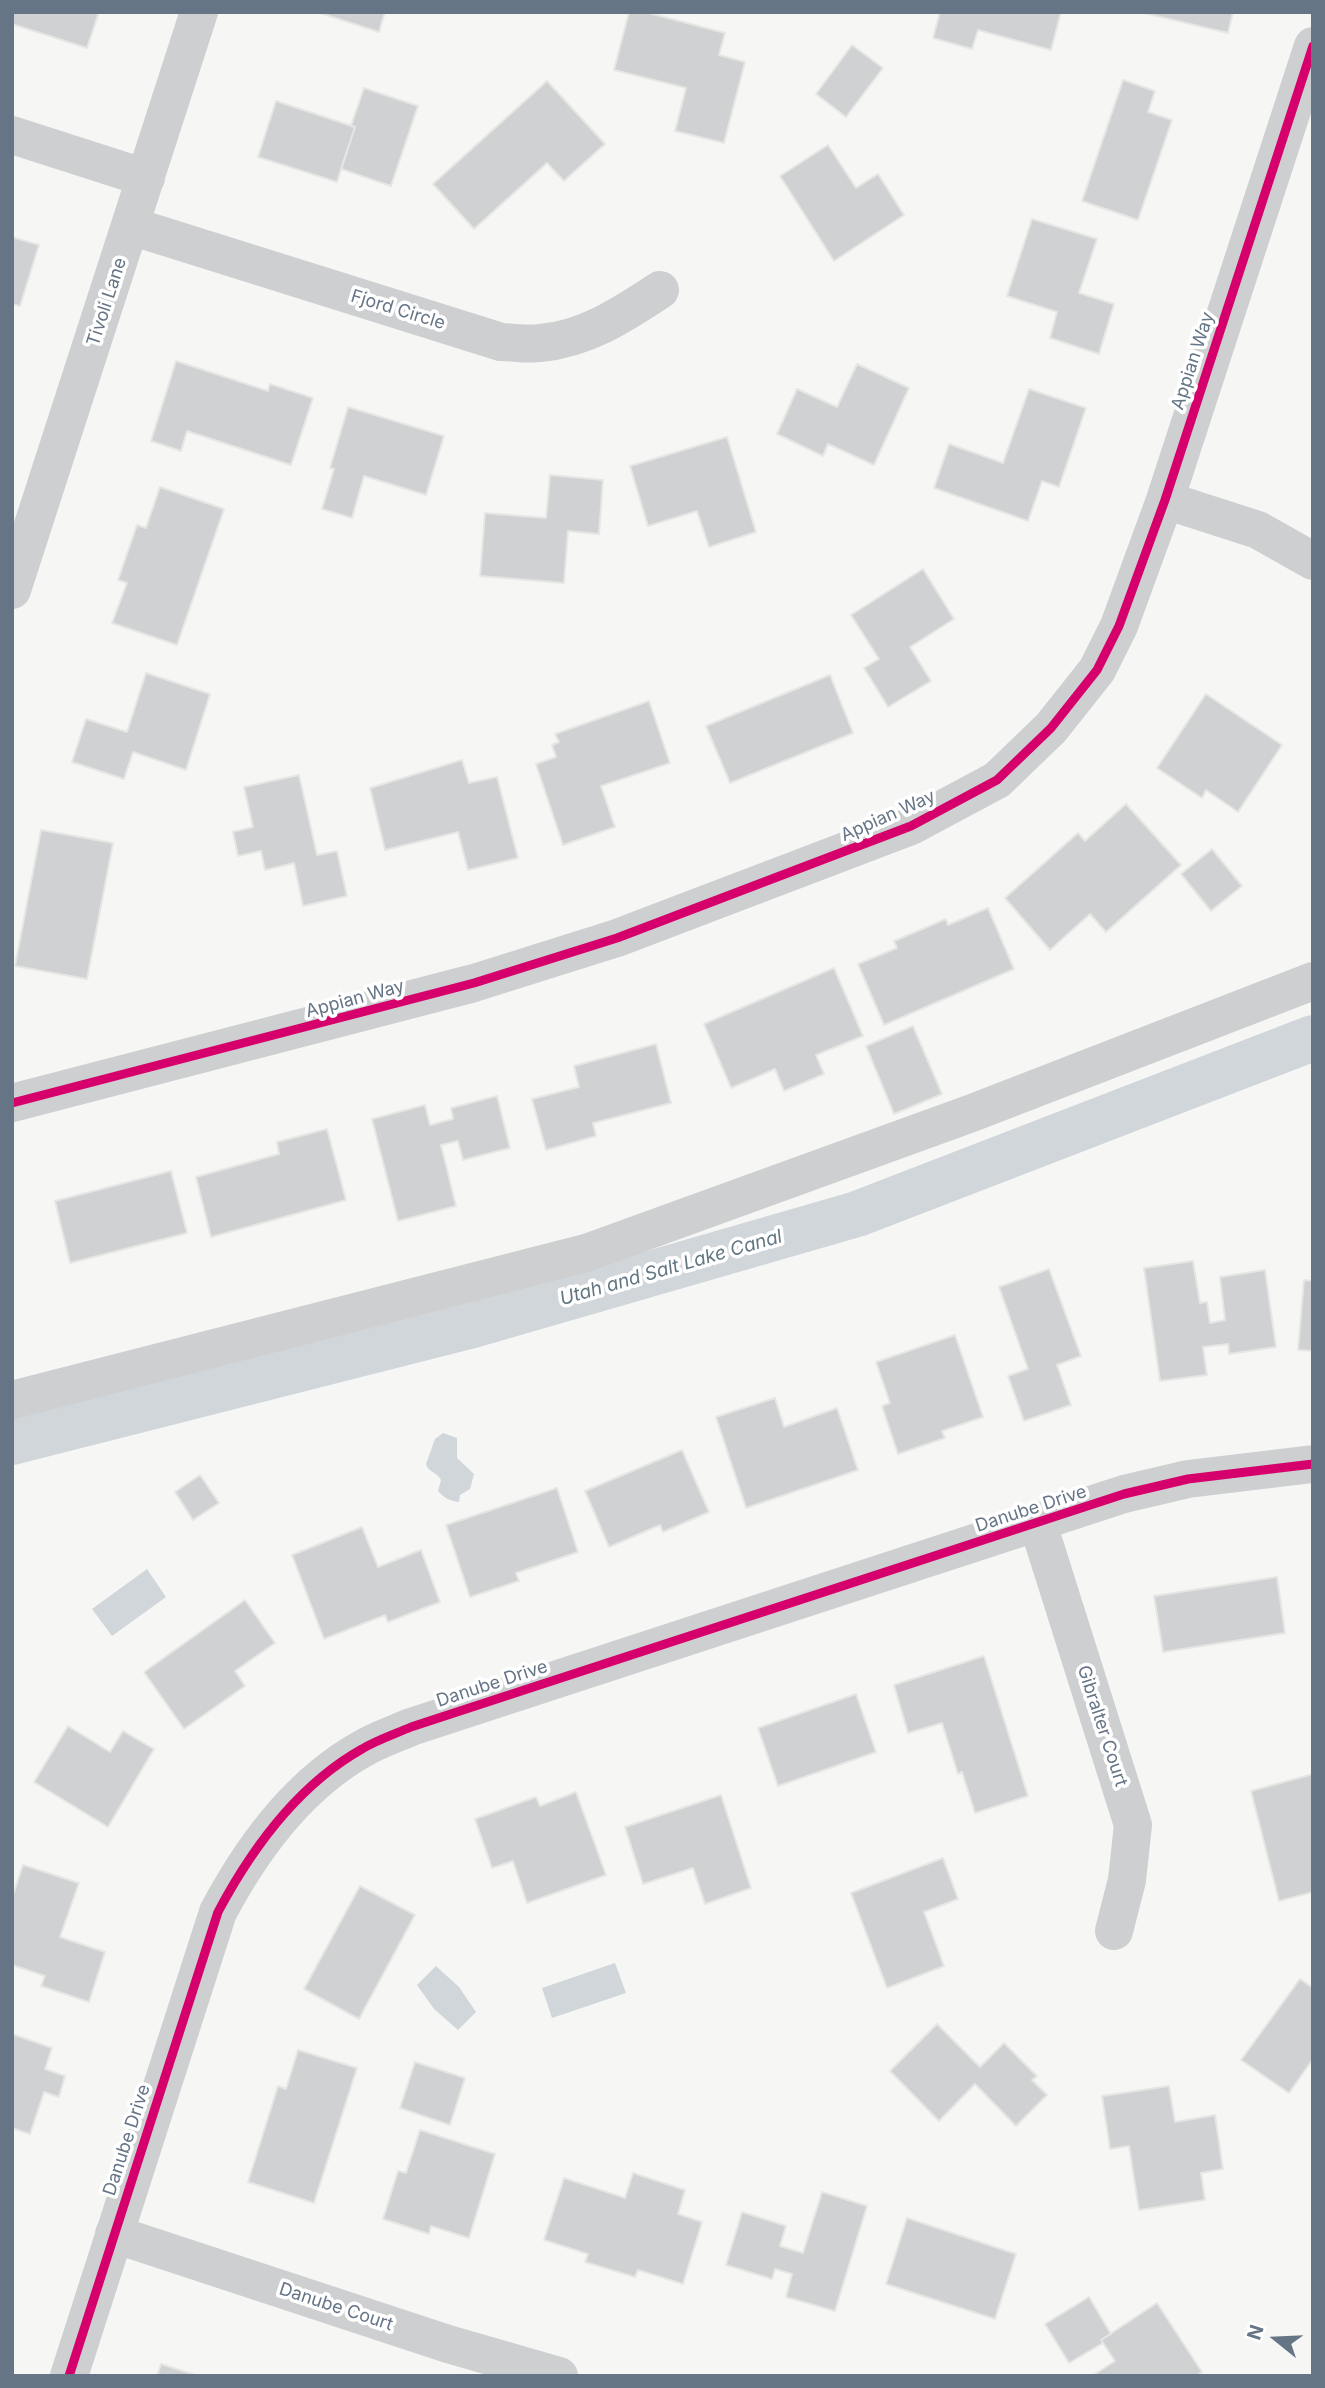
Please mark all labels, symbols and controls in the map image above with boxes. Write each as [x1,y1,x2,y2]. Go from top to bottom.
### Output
street label: Tivoli Lane [83,255,131,349]
street label: Fjord Circle [348,285,448,335]
street label: Appian Way [1167,309,1219,413]
street label: Appian Way [837,786,939,846]
street label: Appian Way [303,975,407,1023]
water label: Utah and Salt Lake Canal [557,1225,785,1311]
street label: Danube Drive [973,1481,1089,1537]
street label: Danube Drive [434,1656,550,1712]
street label: Gibralter Court [1072,1663,1132,1789]
street label: Danube Drive [99,2082,155,2198]
street label: Danube Court [276,2278,396,2336]
north arrow [1241,2304,1311,2374]
text: N [1242,2322,1269,2343]

